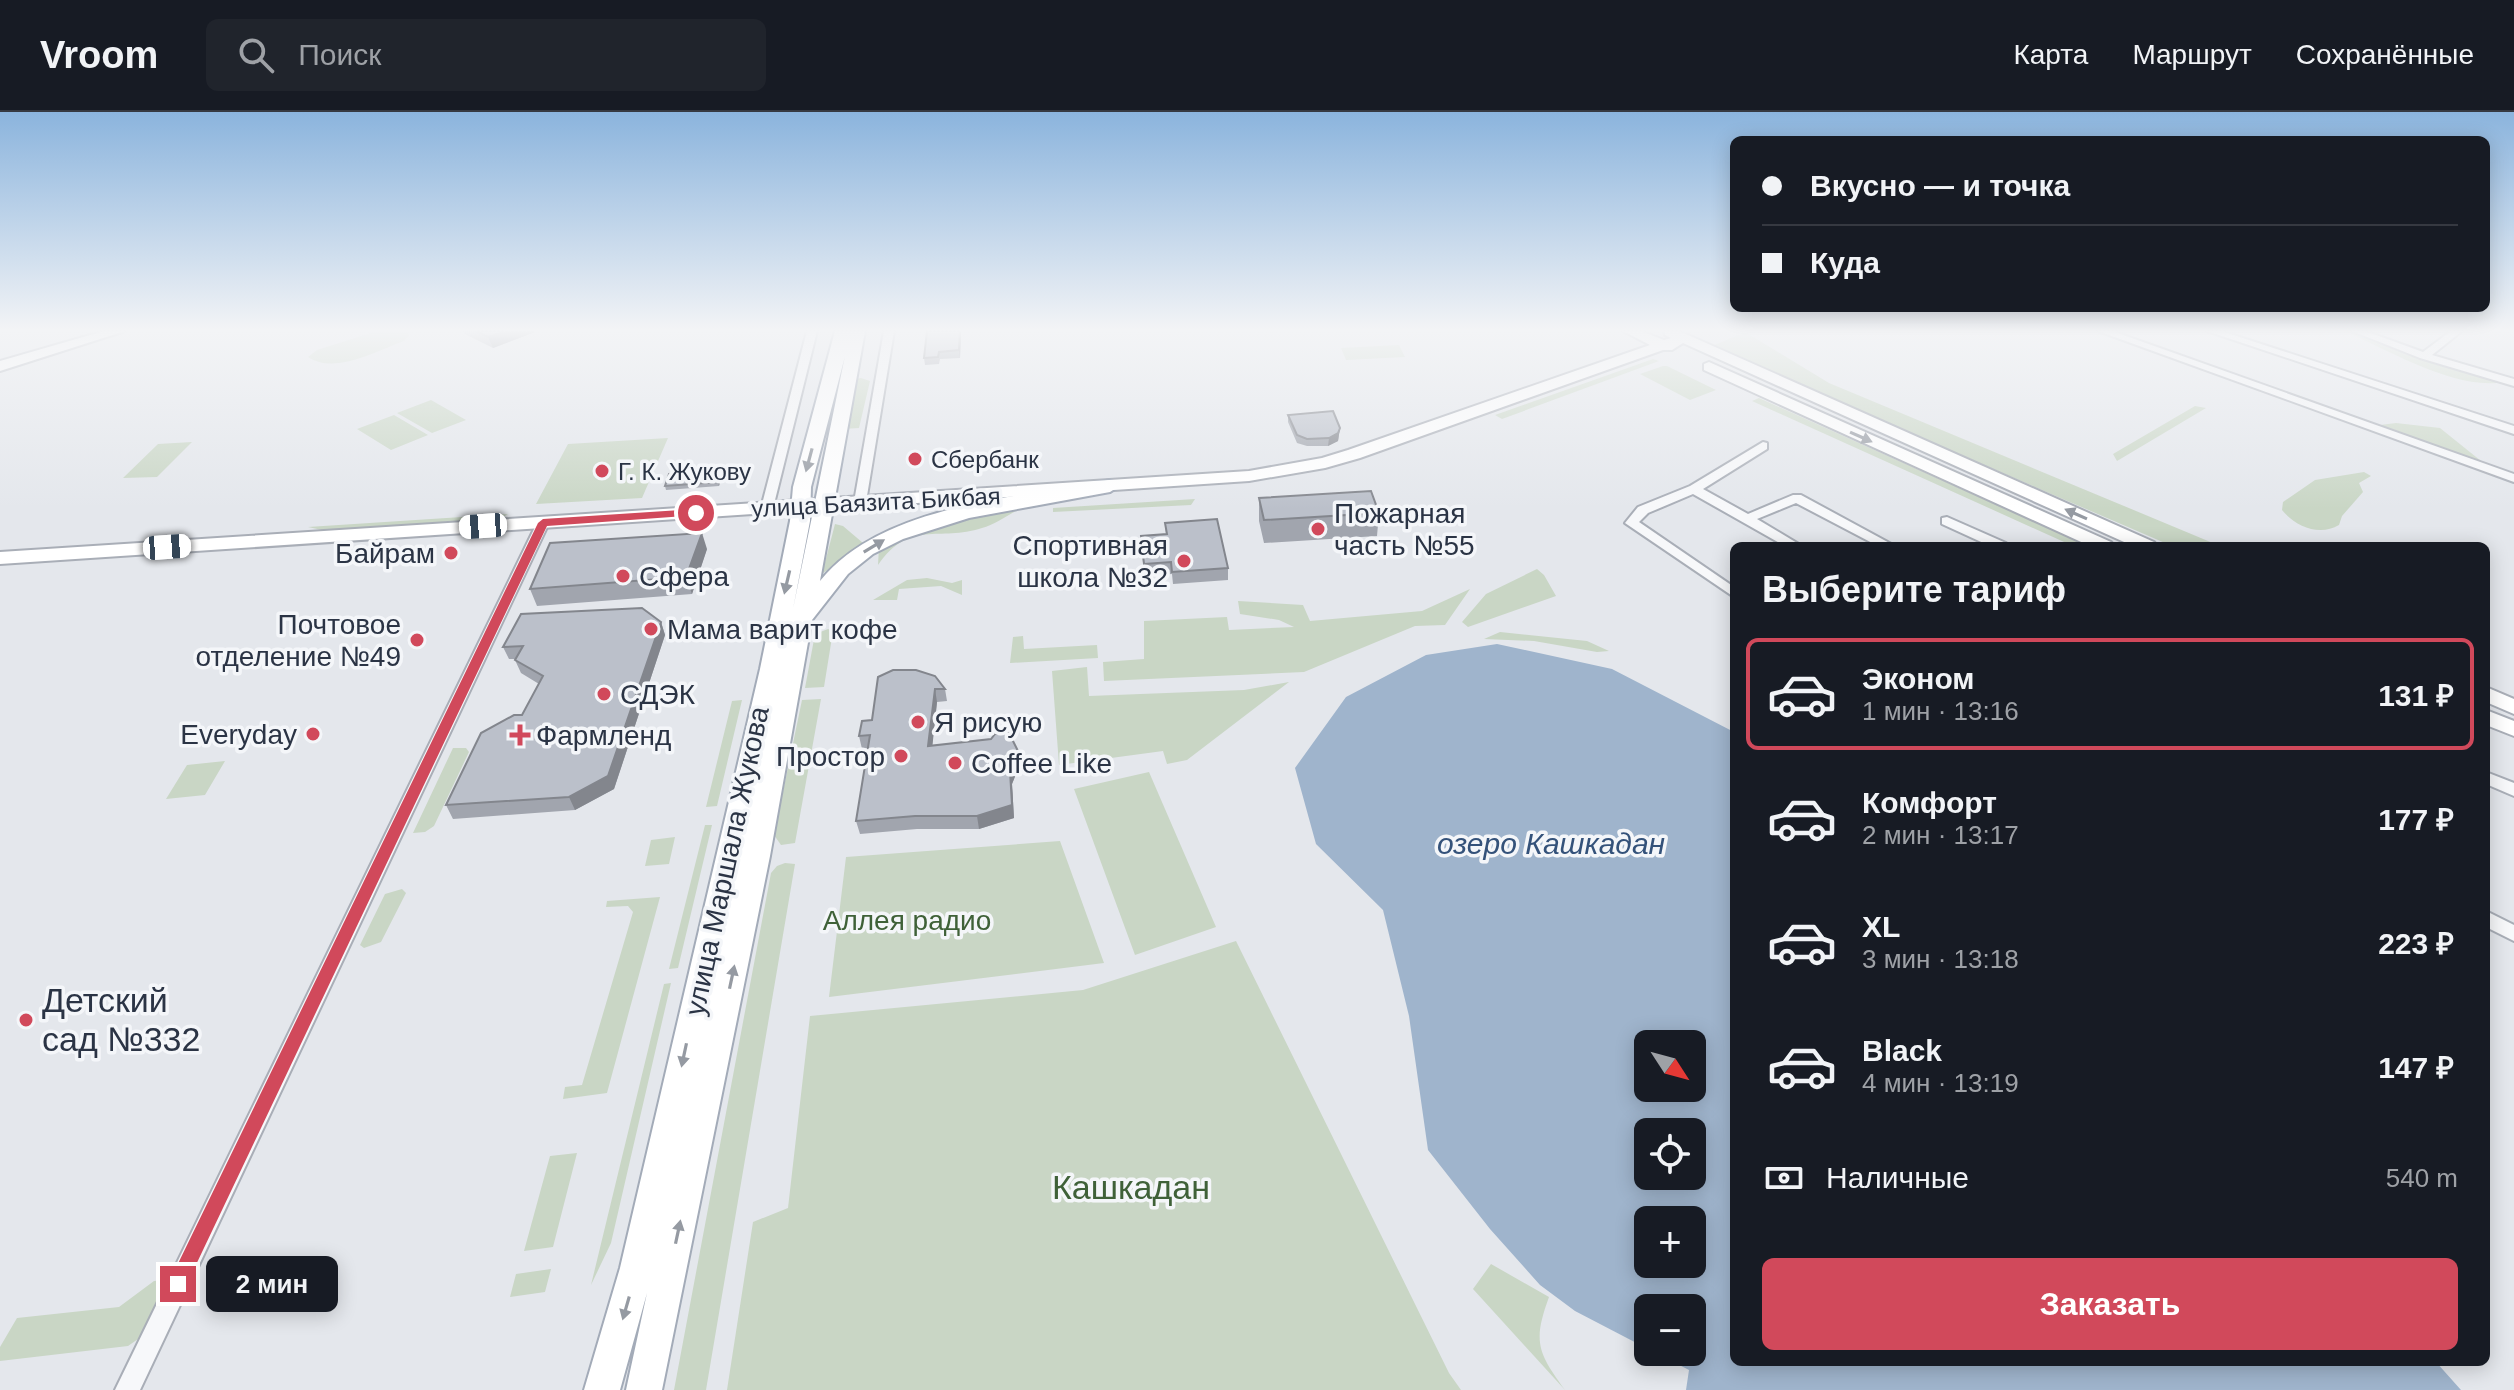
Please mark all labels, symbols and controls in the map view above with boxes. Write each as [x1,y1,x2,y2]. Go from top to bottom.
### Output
search box [206,19,766,91]
icon: search [234,33,278,77]
text: Vroom [40,34,158,76]
text: Поиск [298,38,381,71]
text: Карта [2013,39,2088,70]
text: Маршрут [2132,39,2252,70]
text: Сохранённые [2296,39,2474,70]
text: Вкусно — и точка [1810,169,2070,202]
text: Куда [1810,246,1880,279]
one-way arrow [1849,430,1873,443]
place label: Сбербанк [931,446,1039,473]
one-way arrow [803,448,815,473]
marker: Сбербанк [906,450,924,468]
place label: Г. К. Жукову [618,458,751,485]
marker: Г. К. Жукову [593,462,611,480]
street label: улица Баязита Бикбая [751,482,1001,522]
route start [678,495,714,531]
place label: Пожарная часть №55 [1334,498,1475,561]
one-way arrow [2065,508,2088,521]
car [458,512,508,540]
marker: Пожарная часть №55 [1309,520,1327,538]
place label: Спортивная школа №32 [1013,530,1168,593]
car [142,533,192,561]
place label: Байрам [335,538,435,569]
one-way arrow [863,539,885,553]
marker: Байрам [442,544,460,562]
marker: Спортивная школа №32 [1175,552,1193,570]
place label: Сфера [639,561,729,592]
marker: Сфера [614,567,632,585]
one-way arrow [780,569,793,594]
text: Выберите тариф [1762,569,2066,610]
place label: Почтовое отделение №49 [196,609,401,672]
place label: Мама варит кофе [667,614,898,645]
marker: Мама варит кофе [642,620,660,638]
marker: Почтовое отделение №49 [408,631,426,649]
icon: car [1766,658,1838,730]
text: Эконом [1862,662,1975,695]
place label: СДЭК [620,679,696,710]
text: 131 ₽ [2378,679,2454,712]
marker: СДЭК [595,685,613,703]
text: 1 мин · 13:16 [1862,696,2019,726]
street label: улица Маршала Жукова [679,703,775,1018]
place label: Я рисую [934,707,1042,738]
marker: Я рисую [909,713,927,731]
place label: Everyday [180,719,297,750]
place label: Фармленд [536,720,671,751]
marker: Everyday [304,725,322,743]
marker: Фармленд [511,726,529,744]
place label: Простор [776,741,885,772]
marker: Простор [892,747,910,765]
place label: Coffee Like [971,748,1112,779]
marker: Coffee Like [946,754,964,772]
icon: car [1766,782,1838,854]
text: Комфорт [1862,786,1997,819]
text: 177 ₽ [2378,803,2454,836]
text: 2 мин · 13:17 [1862,820,2019,850]
water label: озеро Кашкадан [1437,827,1665,860]
park label: Аллея радио [823,905,991,936]
icon: car [1766,906,1838,978]
text: XL [1862,910,1900,943]
text: 223 ₽ [2378,927,2454,960]
text: 3 мин · 13:18 [1862,944,2019,974]
one-way arrow [726,965,738,990]
place label: Детский сад №332 [42,981,200,1058]
marker: Детский сад №332 [17,1011,35,1029]
north arrow [1634,1030,1706,1102]
map controls [1634,1030,1706,1366]
icon: car [1766,1030,1838,1102]
text: Black [1862,1034,1942,1067]
one-way arrow [677,1042,690,1067]
text: 147 ₽ [2378,1051,2454,1084]
text: 4 мин · 13:19 [1862,1068,2019,1098]
button: locate [1634,1118,1706,1190]
icon: cash [1762,1156,1806,1200]
text: Наличные [1826,1161,1969,1194]
text: 540 m [2386,1163,2458,1193]
park label: Кашкадан [1052,1168,1210,1206]
button: + [1634,1206,1706,1278]
one-way arrow [672,1219,685,1244]
callout: 2 мин [206,1256,338,1312]
button: Заказать [1762,1258,2458,1350]
route end [160,1266,196,1302]
text: 2 мин [236,1269,308,1299]
button: − [1634,1294,1706,1366]
one-way arrow [619,1295,631,1320]

